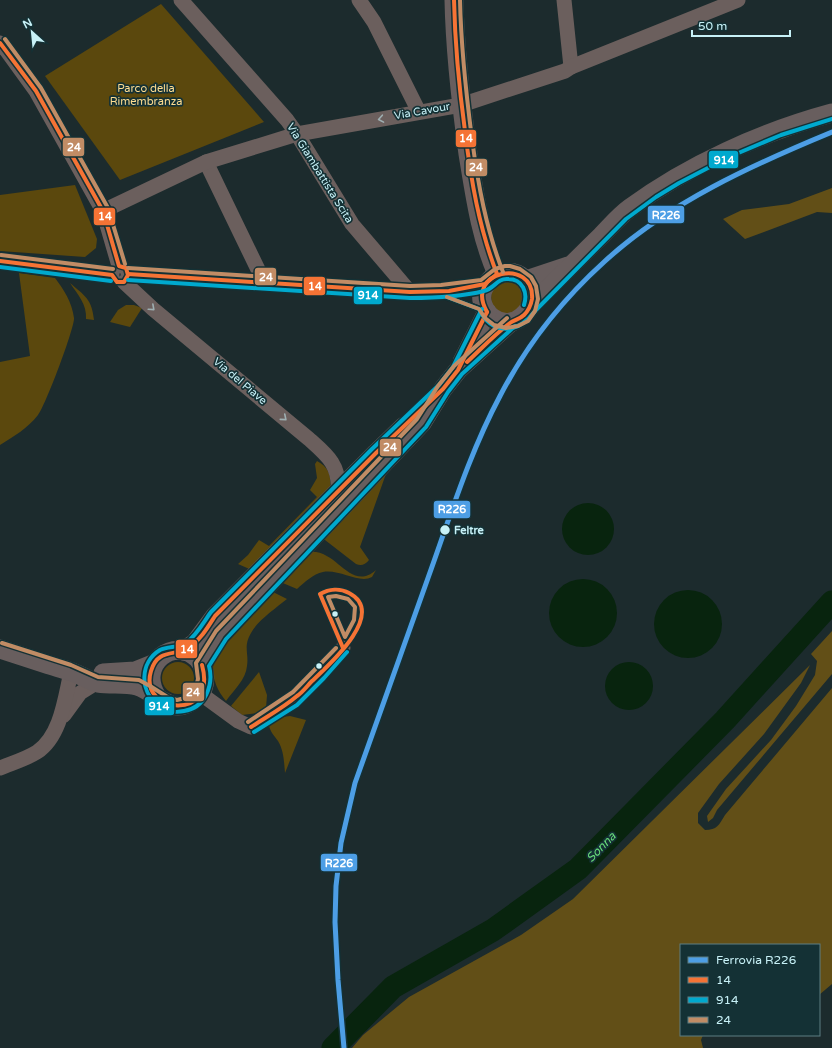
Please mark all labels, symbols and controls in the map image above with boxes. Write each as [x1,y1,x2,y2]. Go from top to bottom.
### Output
north arrow [12,12,52,52]
scale bar [692,12,790,38]
text: N [21,16,35,31]
text: 50 m [698,19,727,33]
park label: Parco della Rimembranza [110,82,182,108]
street label: Via Cavour [393,100,452,122]
one-way arrow [378,114,384,122]
street label: Via Giambattista Scita [284,121,356,225]
line badge: 14 [455,129,477,148]
text: 14 [459,132,473,145]
line badge: 24 [62,137,85,157]
text: 24 [67,141,81,154]
line badge: 914 [708,150,739,169]
text: 914 [714,154,734,167]
line badge: 24 [465,158,488,177]
text: 24 [469,161,483,174]
line badge: R226 [647,205,685,224]
line badge: 14 [93,207,116,226]
text: R226 [652,209,680,222]
text: 14 [98,210,112,223]
line badge: 24 [254,267,277,286]
text: 24 [259,271,273,284]
line badge: 14 [303,276,326,296]
text: 14 [308,280,322,293]
line badge: 914 [353,286,383,305]
text: 914 [358,289,378,302]
one-way arrow [148,303,155,310]
street label: Via del Piave [210,355,270,407]
one-way arrow [280,414,287,421]
line badge: 24 [379,438,402,457]
text: 24 [383,441,397,454]
line badge: R226 [433,500,471,519]
text: R226 [438,503,466,516]
marker: Feltre [438,523,452,537]
place label: Feltre [454,524,484,537]
unlabelled marker [330,609,340,619]
line badge: 14 [175,639,198,659]
text: 14 [180,643,194,656]
unlabelled marker [314,661,324,671]
line badge: 24 [182,682,205,702]
text: 24 [186,686,200,699]
line badge: 914 [144,696,175,716]
text: 914 [149,700,169,713]
water label: Sonna [583,829,619,865]
line badge: R226 [320,853,358,872]
text: R226 [325,857,353,870]
legend [680,944,820,1036]
text: Ferrovia R226 [716,953,796,967]
text: 14 [716,973,732,987]
text: 914 [716,993,739,1007]
text: 24 [716,1013,732,1027]

